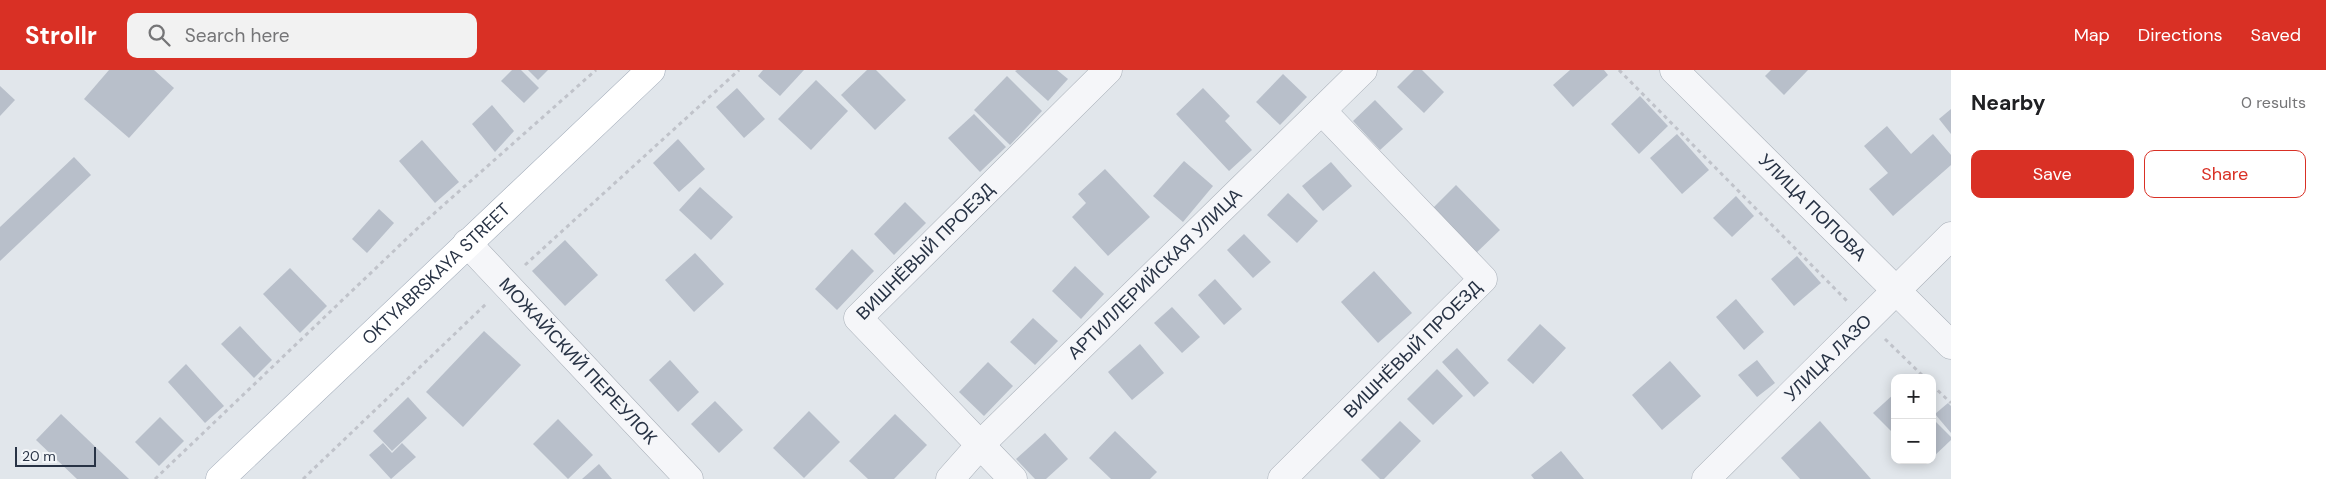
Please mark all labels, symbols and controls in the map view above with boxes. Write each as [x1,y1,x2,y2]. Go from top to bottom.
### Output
search box [127,13,477,58]
text: Strollr [25,20,97,51]
icon: search [145,21,173,49]
text: Search here [185,23,290,48]
text: Map [2074,23,2110,47]
text: Directions [2138,23,2223,47]
text: Saved [2251,23,2301,47]
text: Nearby [1971,89,2045,117]
text: 0 results [2241,92,2306,113]
street label: УЛИЦА ПОПОВА [1753,148,1872,266]
button: Save [1971,150,2134,198]
button: Share [2144,150,2306,198]
street label: ВИШНЁВЫЙ ПРОЕЗД [851,178,999,325]
street label: АРТИЛЛЕРИЙСКАЯ УЛИЦА [1062,183,1247,365]
street label: OKTYABRSKAYA STREET [357,198,516,350]
street label: МОЖАЙСКИЙ ПЕРЕУЛОК [494,272,663,450]
street label: ВИШНЁВЫЙ ПРОЕЗД [1338,275,1487,423]
street label: УЛИЦА ЛАЗО [1779,309,1877,407]
map controls [1891,374,1936,464]
button: + [1891,374,1936,419]
button: − [1891,419,1936,464]
scale bar [15,444,96,467]
text: 20 m [22,447,56,465]

